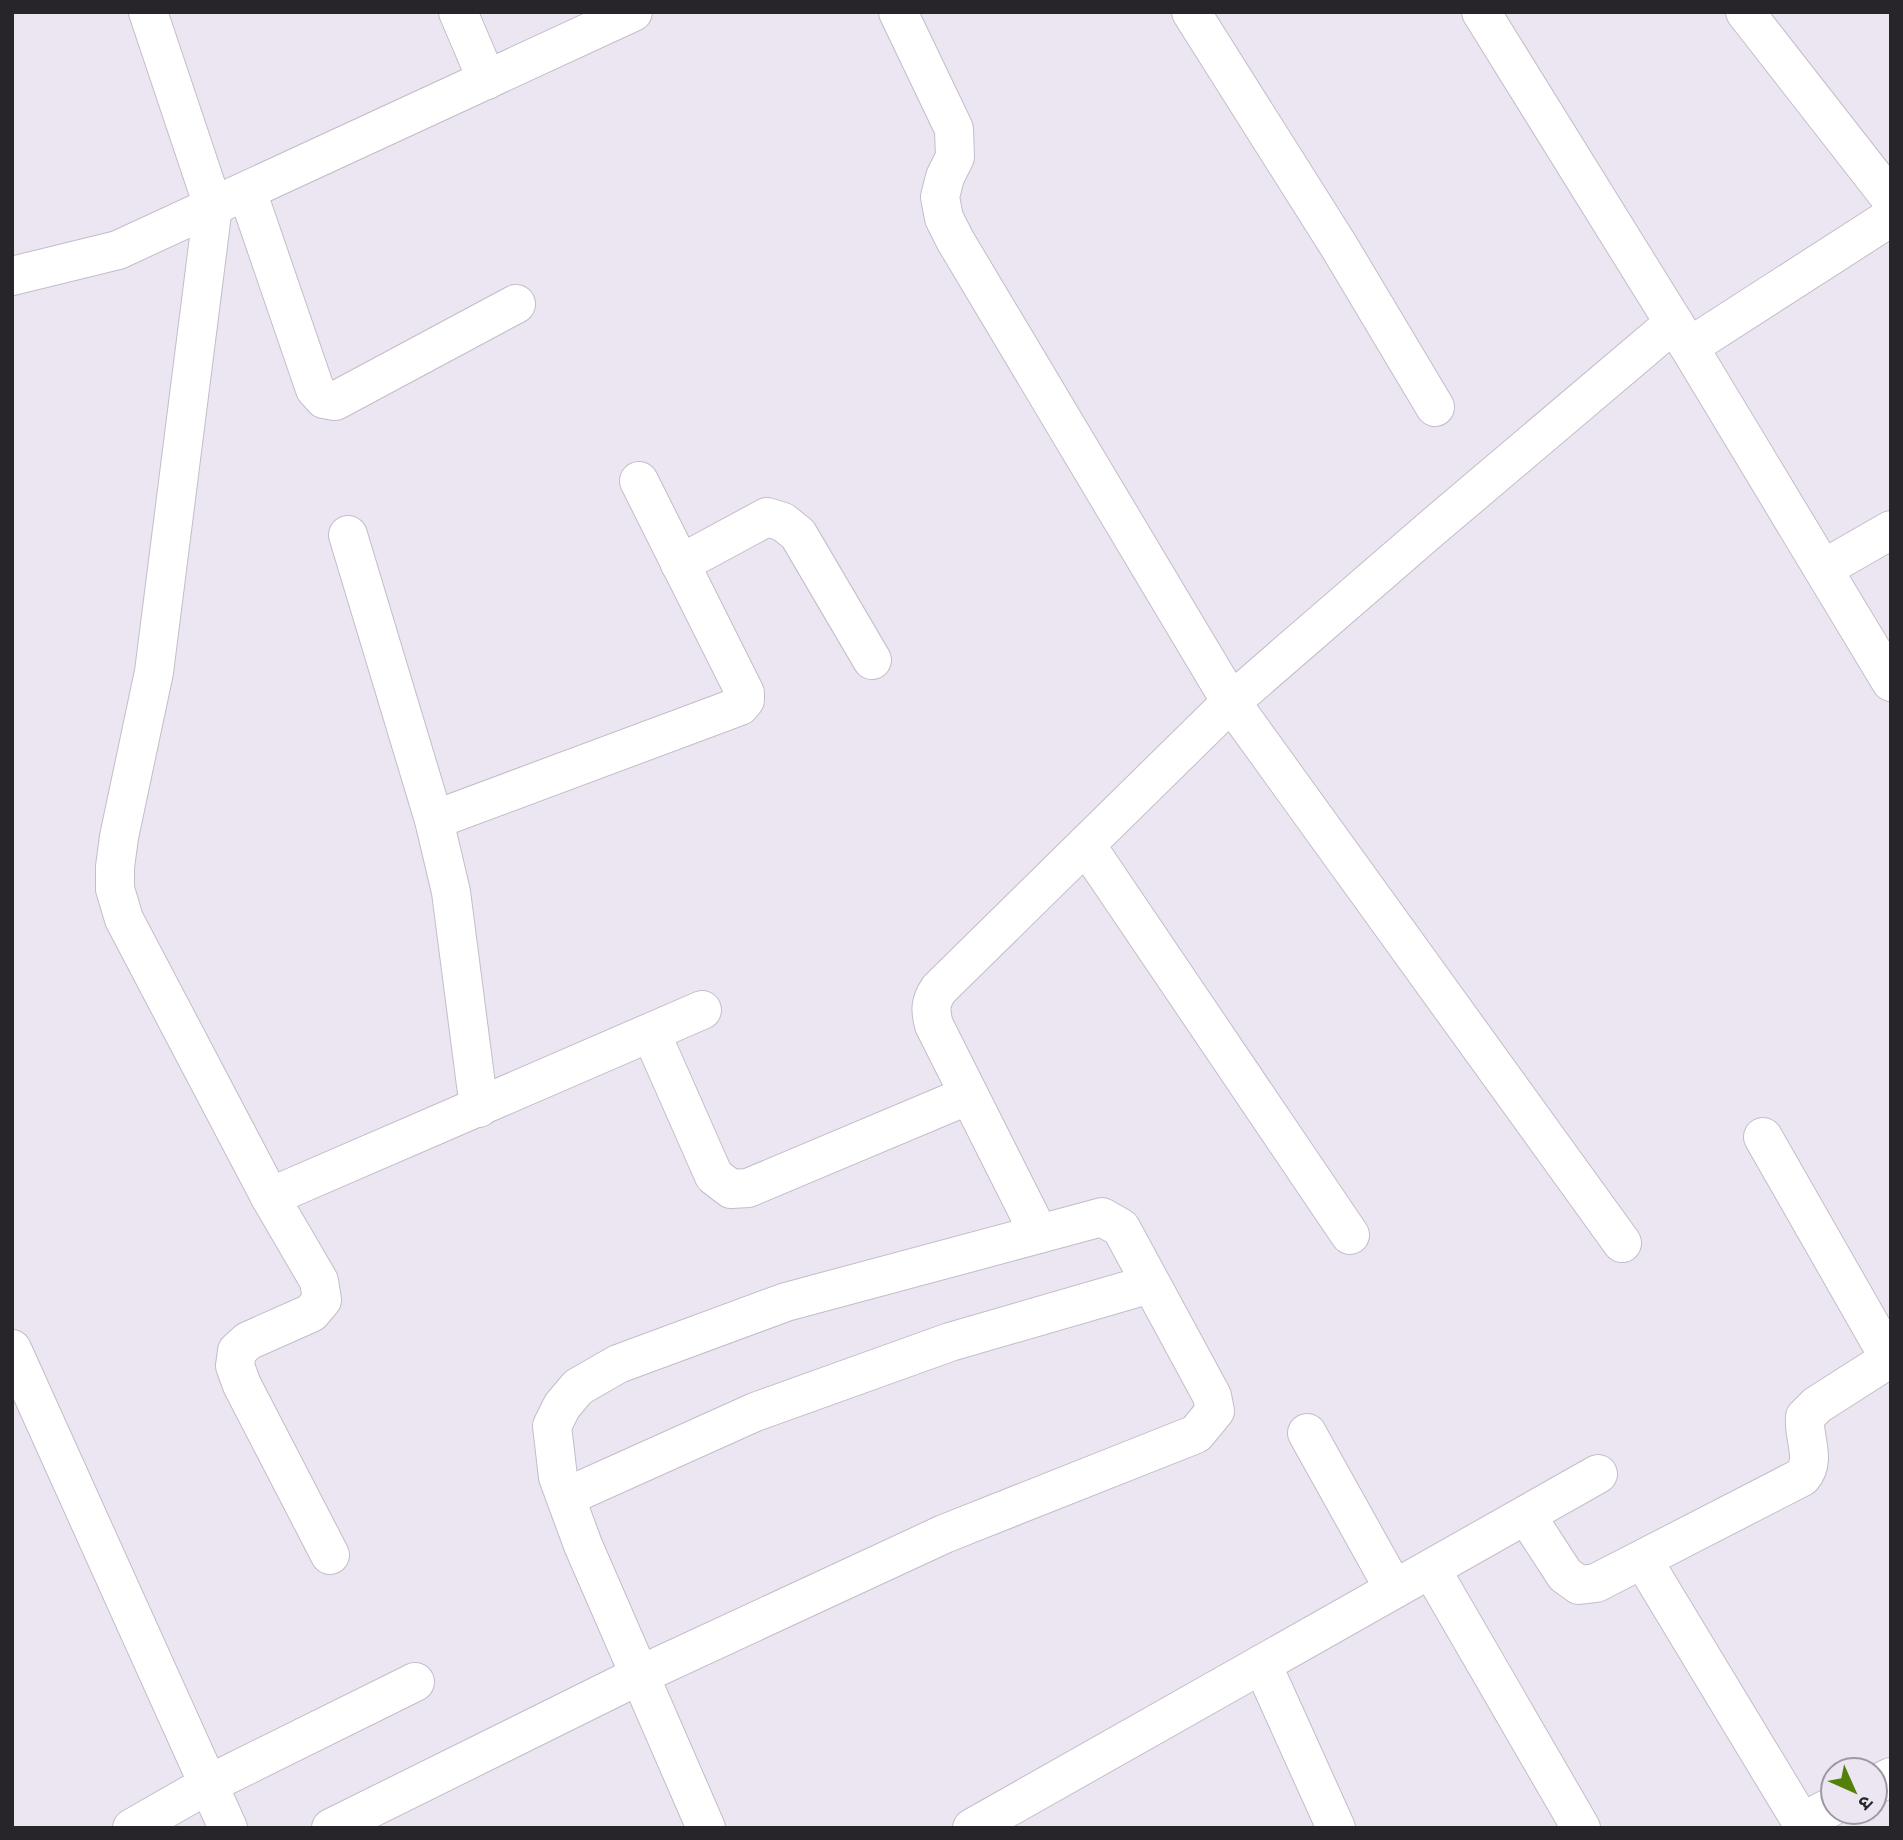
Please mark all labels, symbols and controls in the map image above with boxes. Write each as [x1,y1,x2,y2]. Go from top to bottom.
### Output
north arrow [1819,1756,1889,1826]
text: उ [1852,1790,1878,1816]

